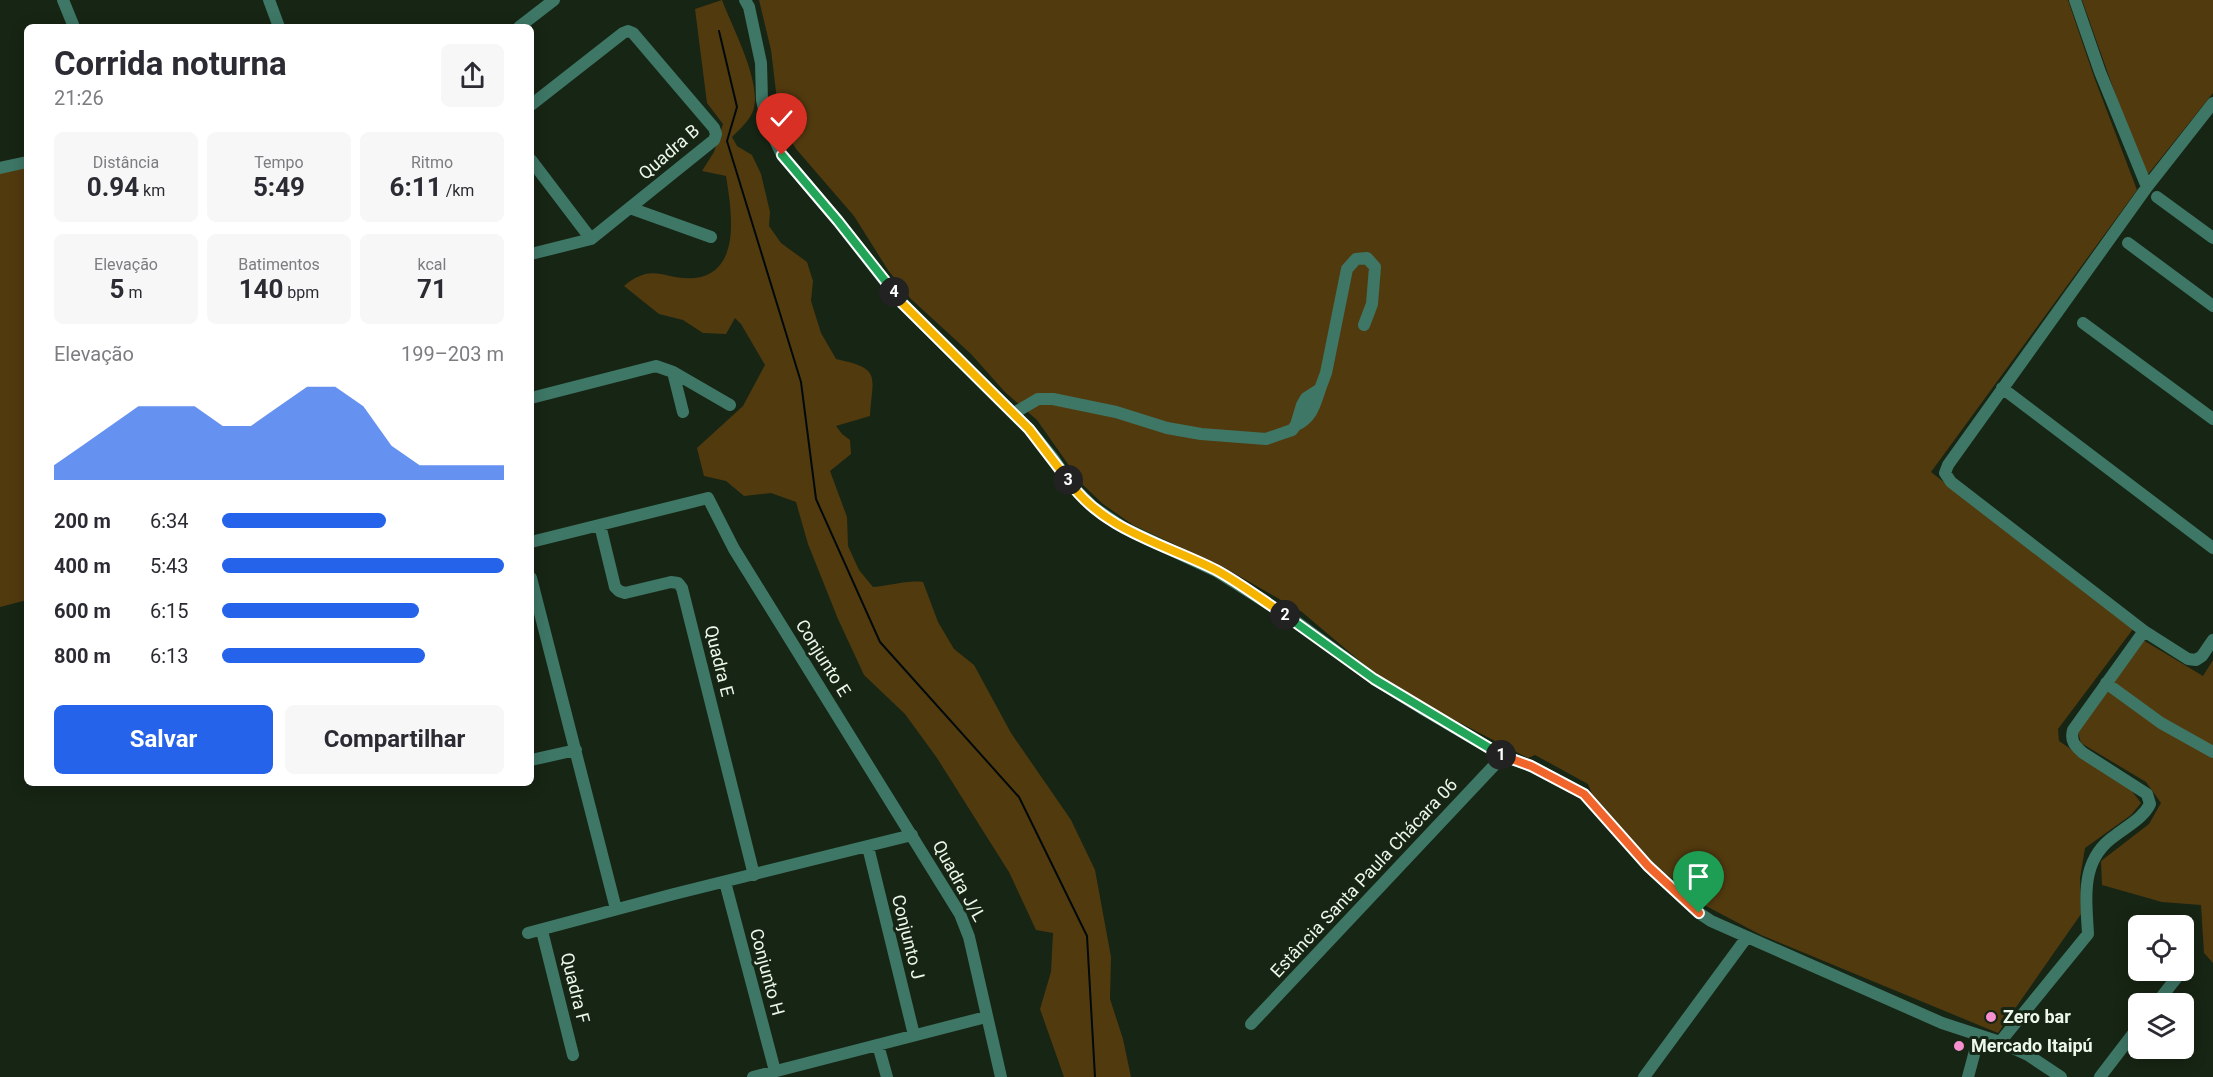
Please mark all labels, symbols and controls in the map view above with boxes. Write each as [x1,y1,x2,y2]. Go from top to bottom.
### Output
text: Corrida noturna [54,44,287,83]
button: share [441,44,504,107]
text: 21:26 [54,86,104,110]
pin [756,93,807,155]
icon: check [765,102,798,135]
street label: Quadra B [634,120,703,184]
text: Distância [93,153,159,172]
text: Tempo [254,153,304,172]
text: Ritmo [411,153,453,172]
text: 0.94 [87,172,139,202]
text: 5:49 [253,172,305,202]
text: 6:11 [390,172,442,202]
text: km [139,181,165,200]
text: /km [442,181,474,200]
text: Elevação [94,255,158,274]
text: Batimentos [238,255,320,274]
text: kcal [418,255,446,274]
text: 5 [110,274,124,304]
text: 140 [239,274,283,304]
text: 71 [417,274,447,304]
pin: 4 [879,277,909,307]
text: 4 [889,282,899,301]
text: m [124,283,142,302]
text: bpm [283,283,319,302]
text: Elevação [54,342,134,366]
text: 199–203 m [401,342,504,366]
pin: 3 [1053,465,1083,495]
text: 3 [1063,470,1073,489]
text: 200 m [54,509,111,533]
text: 6:34 [150,509,189,533]
text: 400 m [54,554,111,578]
text: 5:43 [150,554,189,578]
text: 600 m [54,599,111,623]
text: 6:15 [150,599,189,623]
pin: 2 [1270,600,1300,630]
text: 2 [1280,605,1290,624]
street label: Conjunto E [792,615,855,700]
street label: Quadra E [701,623,738,699]
text: 800 m [54,644,111,668]
text: 6:13 [150,644,189,668]
button: Salvar [54,705,273,774]
button: Compartilhar [285,705,504,774]
pin: 1 [1486,740,1516,770]
text: 1 [1496,745,1506,764]
street label: Estância Santa Paula Chácara 06 [1266,774,1461,981]
street label: Quadra J/L [929,837,990,925]
pin [1673,851,1724,913]
icon: arrive [1682,860,1715,893]
street label: Conjunto J [888,892,929,981]
map controls [2128,915,2194,1059]
button: locate [2128,915,2194,981]
street label: Conjunto H [746,926,789,1018]
street label: Quadra F [557,950,594,1025]
button: layers [2128,993,2194,1059]
place label: Zero bar [2003,1006,2071,1027]
marker: Zero bar [1984,1010,1998,1024]
place label: Mercado Itaipú [1971,1035,2093,1056]
marker: Mercado Itaipú [1952,1039,1966,1053]

